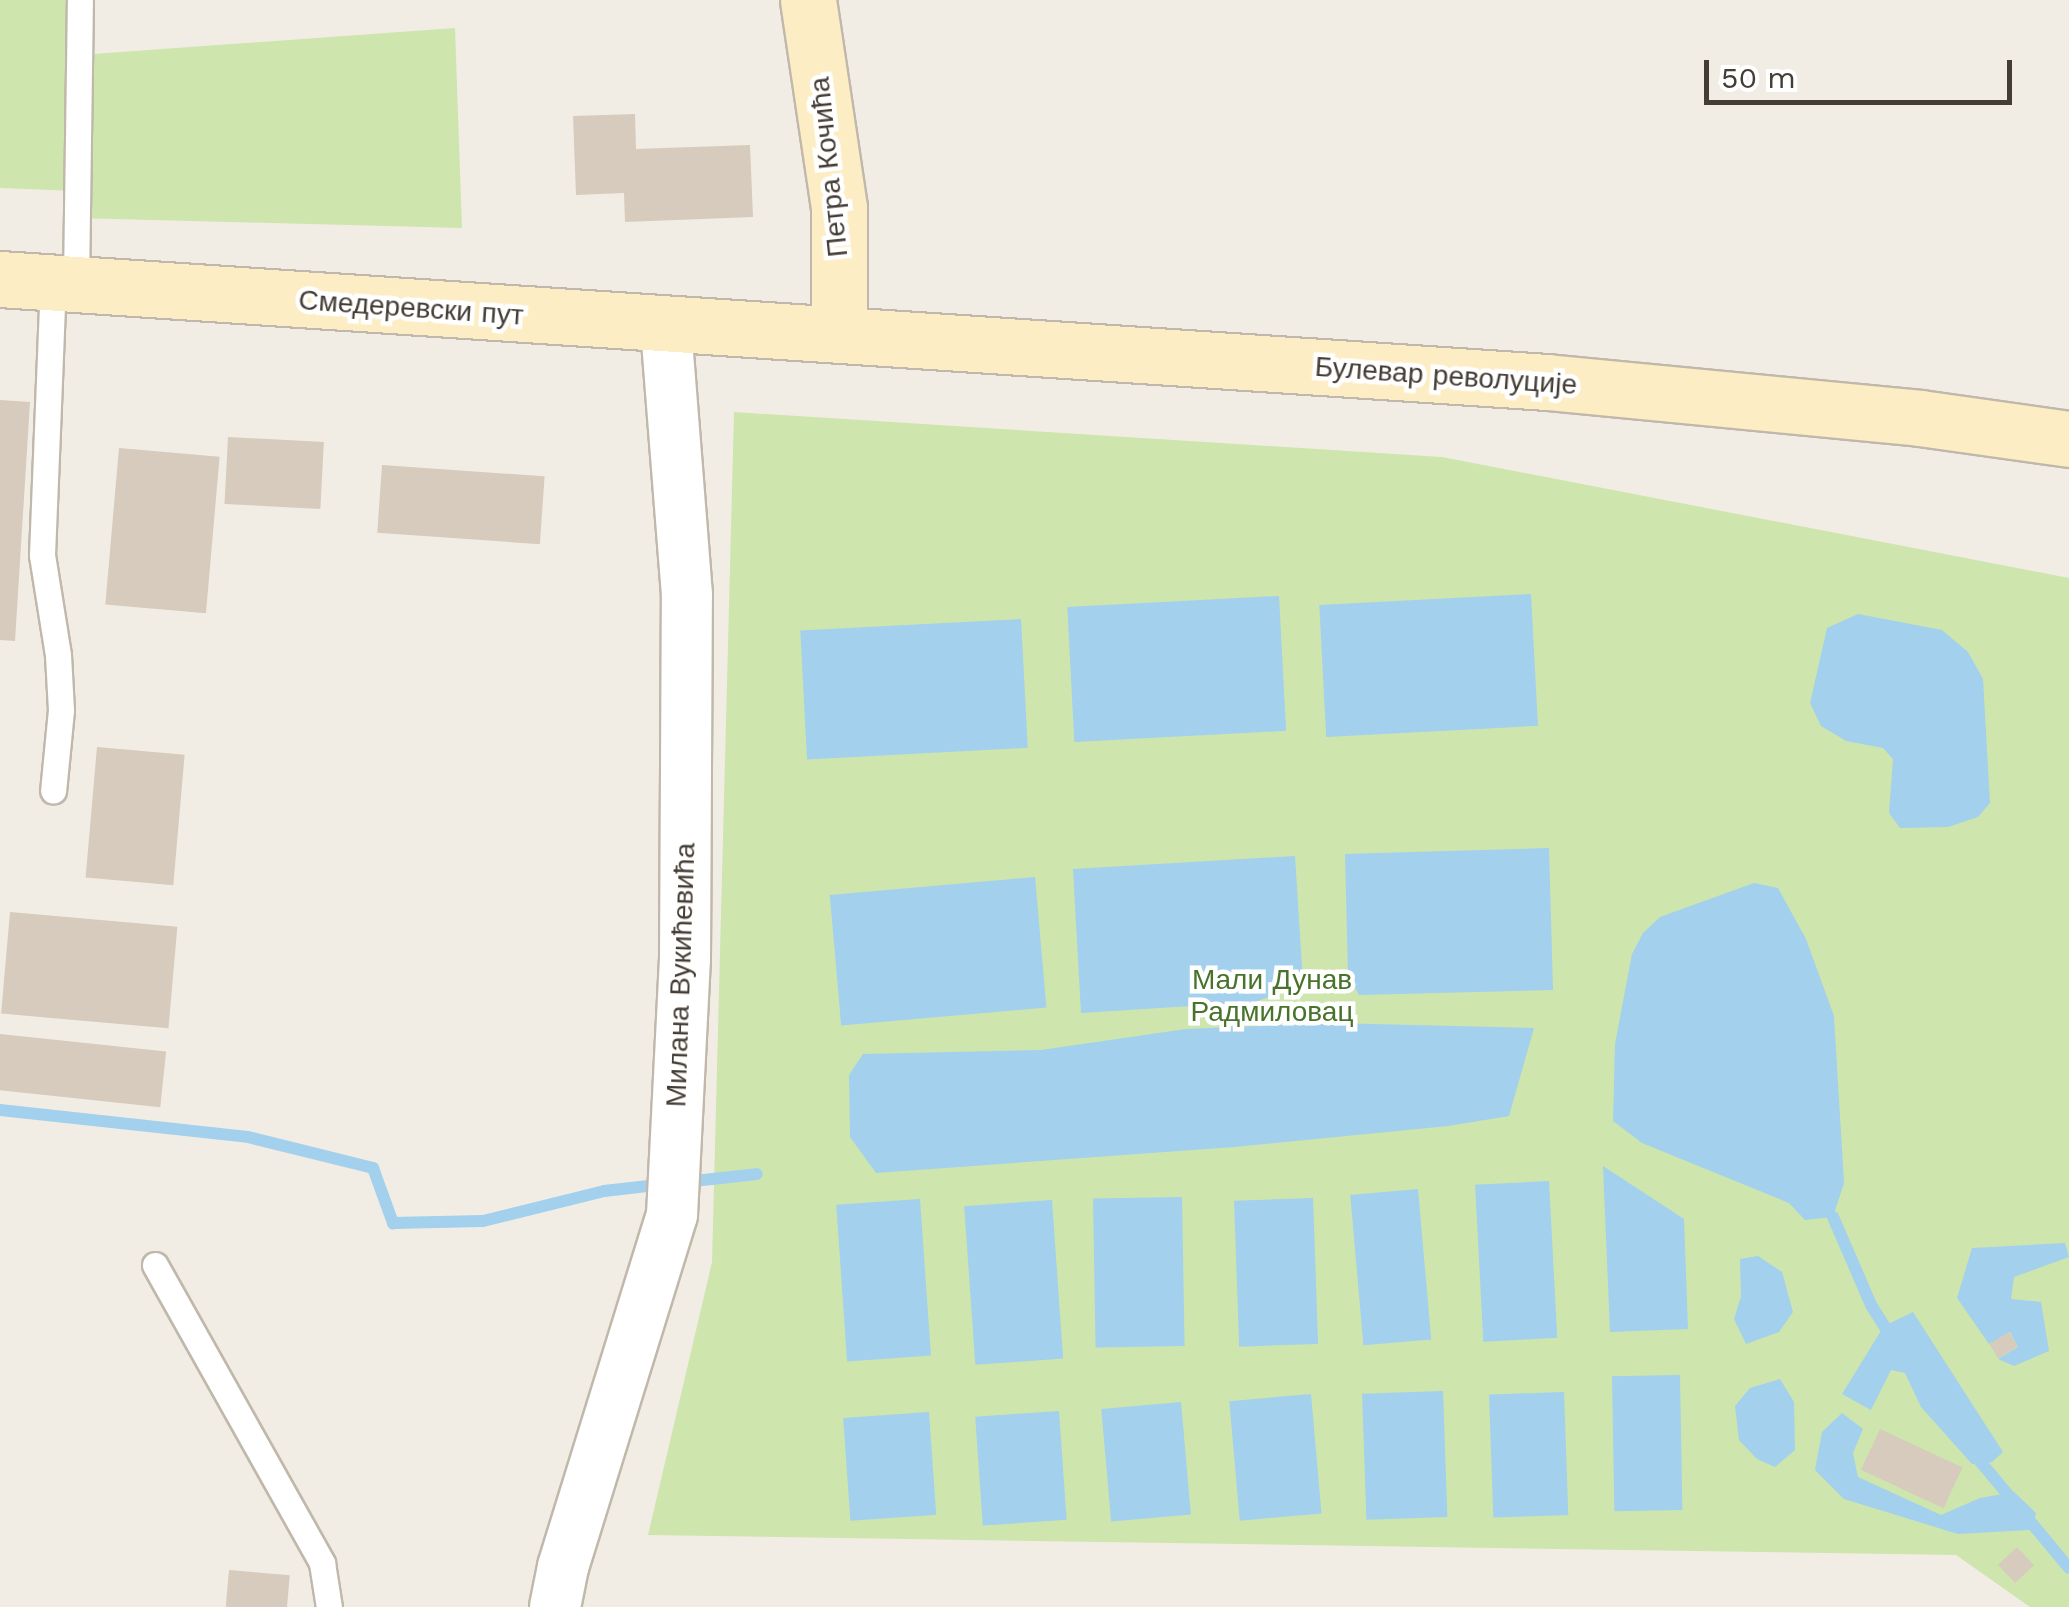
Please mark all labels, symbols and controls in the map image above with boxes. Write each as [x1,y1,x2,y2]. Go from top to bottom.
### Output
scale bar [1709,40,2016,102]
text: 50 m [1721,60,1796,95]
street label: Петра Кочића [803,75,855,259]
street label: Смедеревски пут [297,283,525,333]
street label: Булевар револуције [1314,350,1578,402]
street label: Милана Вукићевића [660,842,702,1108]
park label: Мали Дунав Радмиловац [1191,963,1353,1029]

